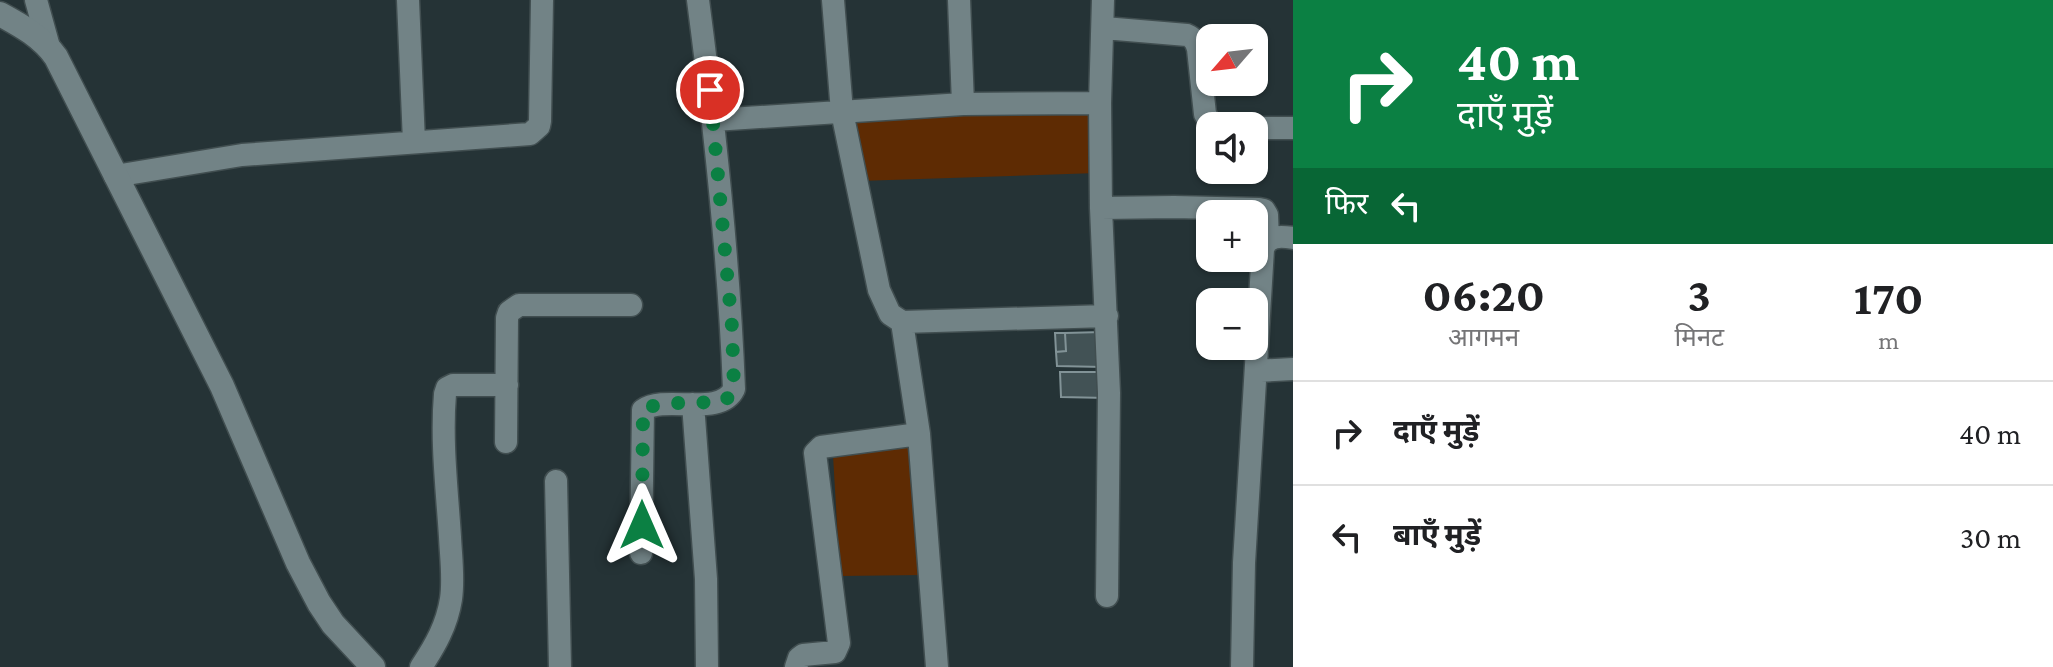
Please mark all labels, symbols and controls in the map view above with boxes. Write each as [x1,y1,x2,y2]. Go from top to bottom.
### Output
north arrow [1196,24,1268,96]
map controls [1196,24,1268,360]
text: 40 m [1457,30,1579,92]
icon: right [1325,32,1429,136]
pin [676,56,744,124]
icon: arrive [688,68,732,112]
text: दाएँ मुड़ें [1457,95,1553,135]
button: sound [1196,112,1268,184]
icon: left [1384,184,1428,228]
text: फिर [1325,187,1368,220]
button: + [1196,200,1268,272]
text: 06:20 [1423,268,1545,321]
text: 3 [1688,268,1711,321]
text: 170 [1854,271,1923,324]
button: − [1196,288,1268,360]
text: आगमन [1448,323,1519,352]
text: मिनट [1674,323,1724,352]
text: m [1878,326,1899,355]
icon: right [1325,411,1369,455]
text: दाएँ मुड़ें [1393,414,1479,447]
text: 40 m [1959,417,2021,450]
position arrow [600,483,684,567]
icon: left [1325,515,1369,559]
text: बाएँ मुड़ें [1393,518,1481,551]
text: 30 m [1960,521,2021,554]

